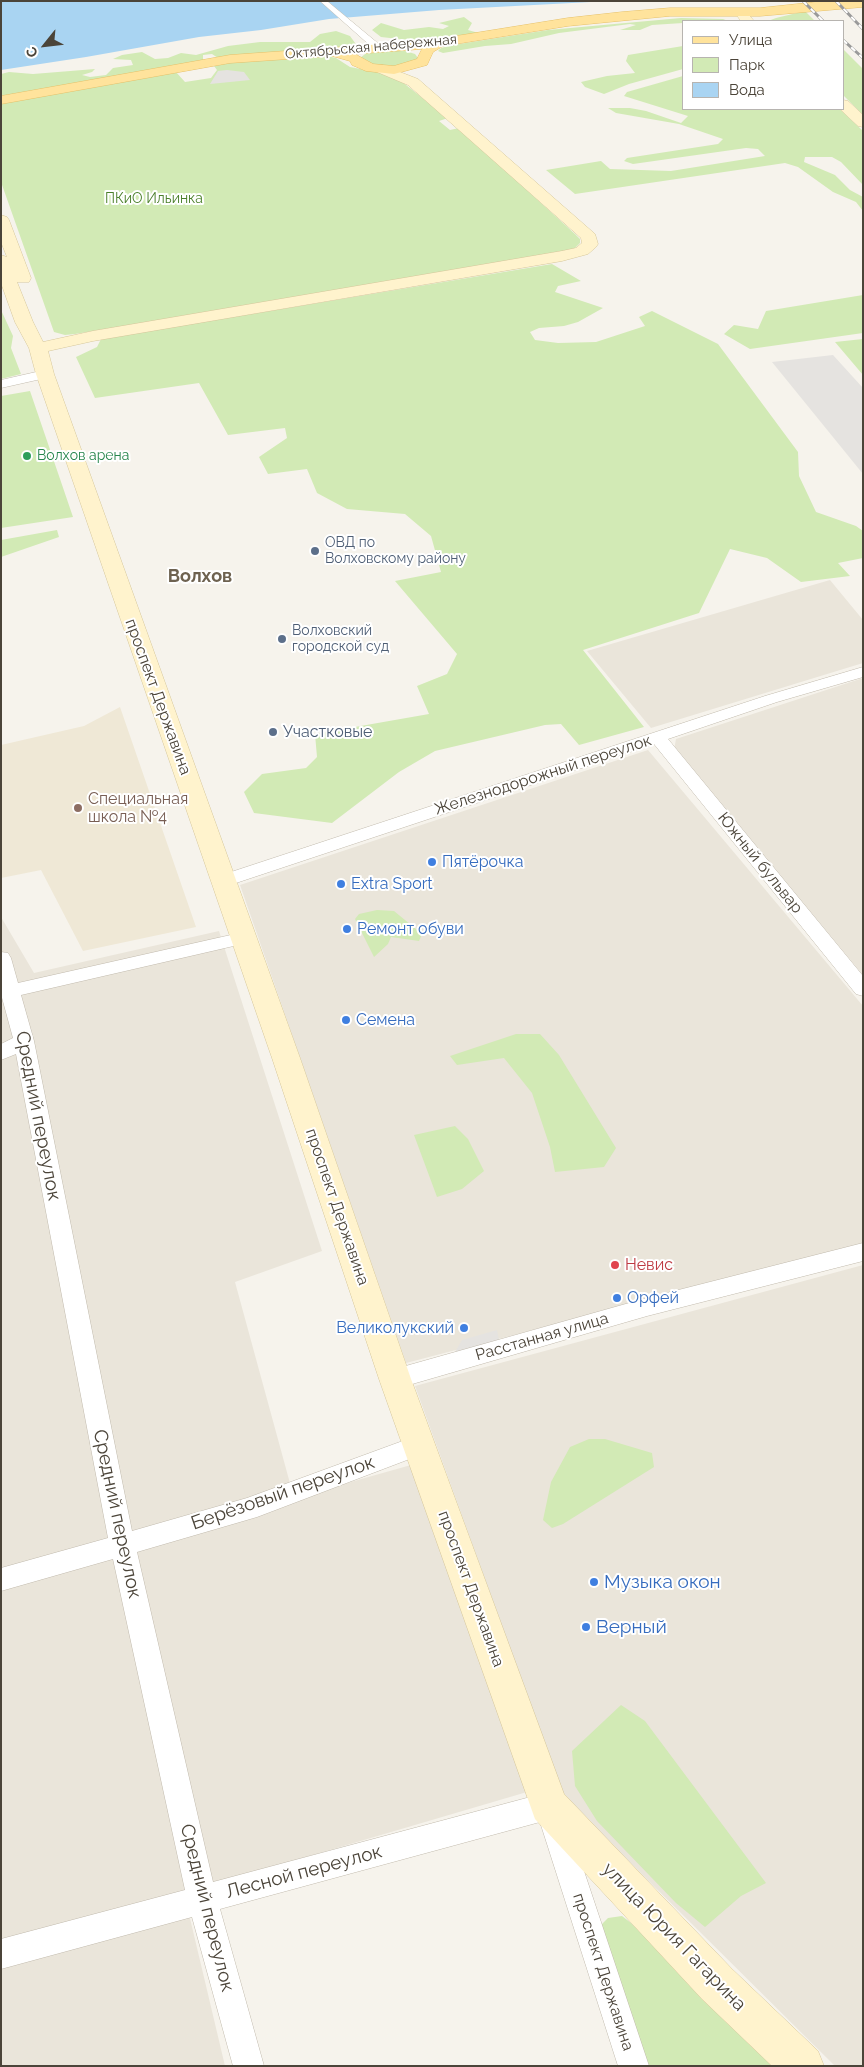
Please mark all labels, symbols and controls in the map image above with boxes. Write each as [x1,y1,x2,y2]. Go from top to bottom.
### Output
north arrow [20,20,70,70]
legend [682,20,844,110]
street label: Октябрьская набережная [284,31,458,63]
text: Улица [729,31,773,49]
text: С [23,44,41,60]
text: Парк [729,56,765,74]
text: Вода [729,81,765,99]
park label: ПКиО Ильинка [105,191,203,207]
place label: Волхов арена [37,448,129,464]
marker: Волхов арена [21,450,33,462]
place label: ОВД по Волховскому району [325,535,466,568]
marker: ОВД по Волховскому району [309,545,321,557]
district label: Волхов [168,566,232,588]
street label: проспект Державина [121,616,195,778]
place label: Волховский городской суд [292,623,389,656]
marker: Волховский городской суд [276,633,288,645]
place label: Участковые [283,722,372,742]
marker: Участковые [267,726,279,738]
street label: Железнодорожный переулок [432,731,654,819]
place label: Специальная школа №4 [88,789,188,827]
marker: Специальная школа №4 [72,802,84,814]
street label: Южный бульвар [713,809,807,917]
place label: Пятёрочка [442,852,523,872]
marker: Пятёрочка [426,856,438,868]
place label: Extra Sport [351,874,433,894]
marker: Extra Sport [335,878,347,890]
place label: Ремонт обуви [357,919,464,939]
marker: Ремонт обуви [341,923,353,935]
place label: Семена [356,1010,415,1030]
marker: Семена [340,1014,352,1026]
street label: Средний переулок [10,1029,66,1203]
street label: проспект Державина [301,1126,373,1288]
place label: Невис [625,1255,673,1275]
marker: Невис [609,1259,621,1271]
place label: Орфей [627,1288,679,1308]
marker: Орфей [611,1292,623,1304]
street label: Расстанная улица [473,1309,611,1365]
place label: Великолукский [336,1318,454,1338]
marker: Великолукский [458,1322,470,1334]
street label: Средний переулок [88,1427,146,1601]
street label: Берёзовый переулок [188,1451,378,1535]
street label: проспект Державина [434,1508,508,1670]
place label: Музыка окон [604,1571,721,1593]
marker: Музыка окон [588,1576,600,1588]
place label: Верный [596,1616,667,1638]
marker: Верный [580,1621,592,1633]
street label: Средний переулок [175,1822,239,1994]
street label: Лесной переулок [223,1840,385,1904]
street label: улица Юрия Гагарина [597,1858,751,2016]
street label: проспект Державина [568,1891,638,2053]

